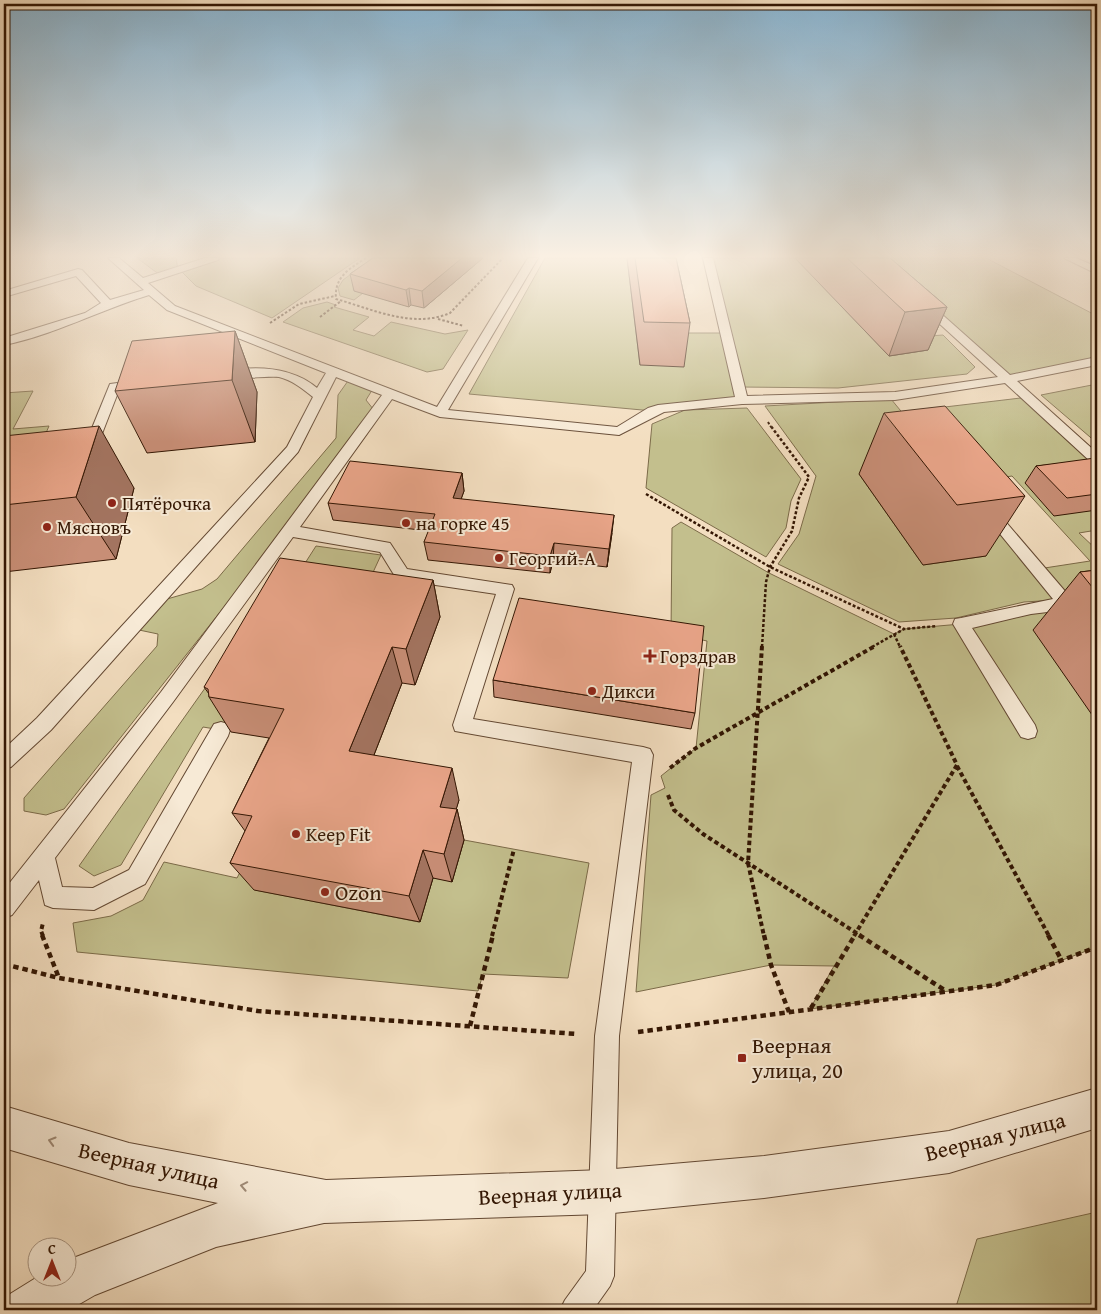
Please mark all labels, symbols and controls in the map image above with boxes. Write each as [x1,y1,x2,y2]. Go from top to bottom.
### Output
place label: Пятёрочка [122,489,211,517]
marker: Пятёрочка [106,497,118,509]
place label: на горке 45 [416,509,510,537]
place label: Мясновъ [57,513,131,541]
marker: на горке 45 [400,517,412,529]
marker: Мясновъ [41,521,53,533]
place label: Георгий-А [509,544,596,572]
marker: Георгий-А [493,552,505,564]
place label: Горздрав [660,642,736,670]
marker: Горздрав [644,650,656,662]
place label: Дикси [601,677,655,705]
marker: Дикси [586,685,598,697]
place label: Keep Fit [306,820,371,848]
marker: Keep Fit [290,828,302,840]
place label: Ozon [335,876,382,908]
marker: Ozon [319,886,331,898]
place label: Веерная улица, 20 [751,1029,843,1086]
marker: Веерная улица, 20 [736,1052,748,1064]
street label: Веерная улица [921,1103,1069,1169]
street label: Веерная улица [75,1133,223,1197]
one-way arrow [48,1137,56,1147]
street label: Веерная улица [477,1173,623,1213]
one-way arrow [239,1182,248,1192]
north arrow [28,1236,78,1286]
text: С [48,1239,56,1259]

